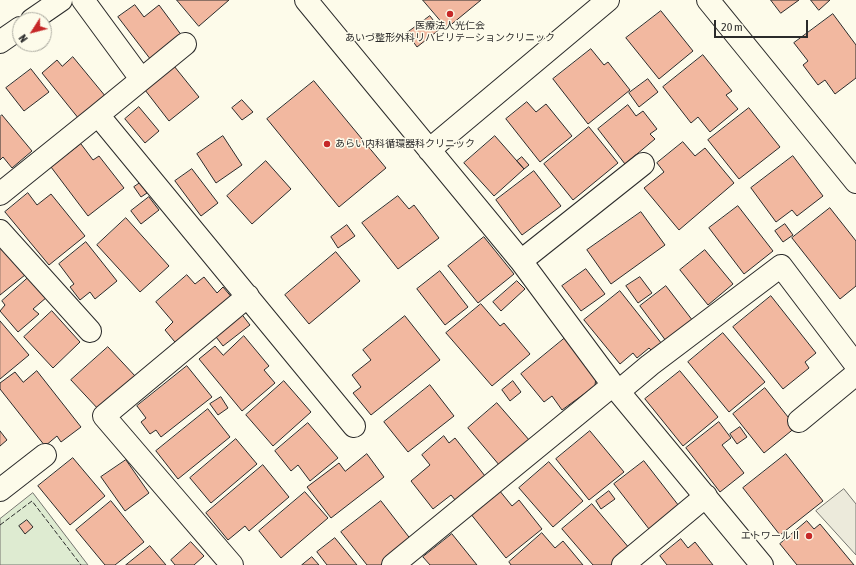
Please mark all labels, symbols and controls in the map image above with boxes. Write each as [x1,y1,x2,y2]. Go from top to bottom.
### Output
marker: 医療法人光仁会 あいづ整形外科リハビリテーションクリニック [445,9,455,19]
north arrow [12,12,52,52]
scale bar [716,12,810,38]
place label: 医療法人光仁会 あいづ整形外科リハビリテーションクリニック [345,20,555,44]
text: 20 m [721,20,743,34]
text: N [16,32,30,45]
place label: あらい内科循環器科クリニック [335,138,475,150]
marker: あらい内科循環器科クリニック [322,139,332,149]
place label: エトワールⅡ [741,530,801,542]
marker: エトワールⅡ [804,531,814,541]

